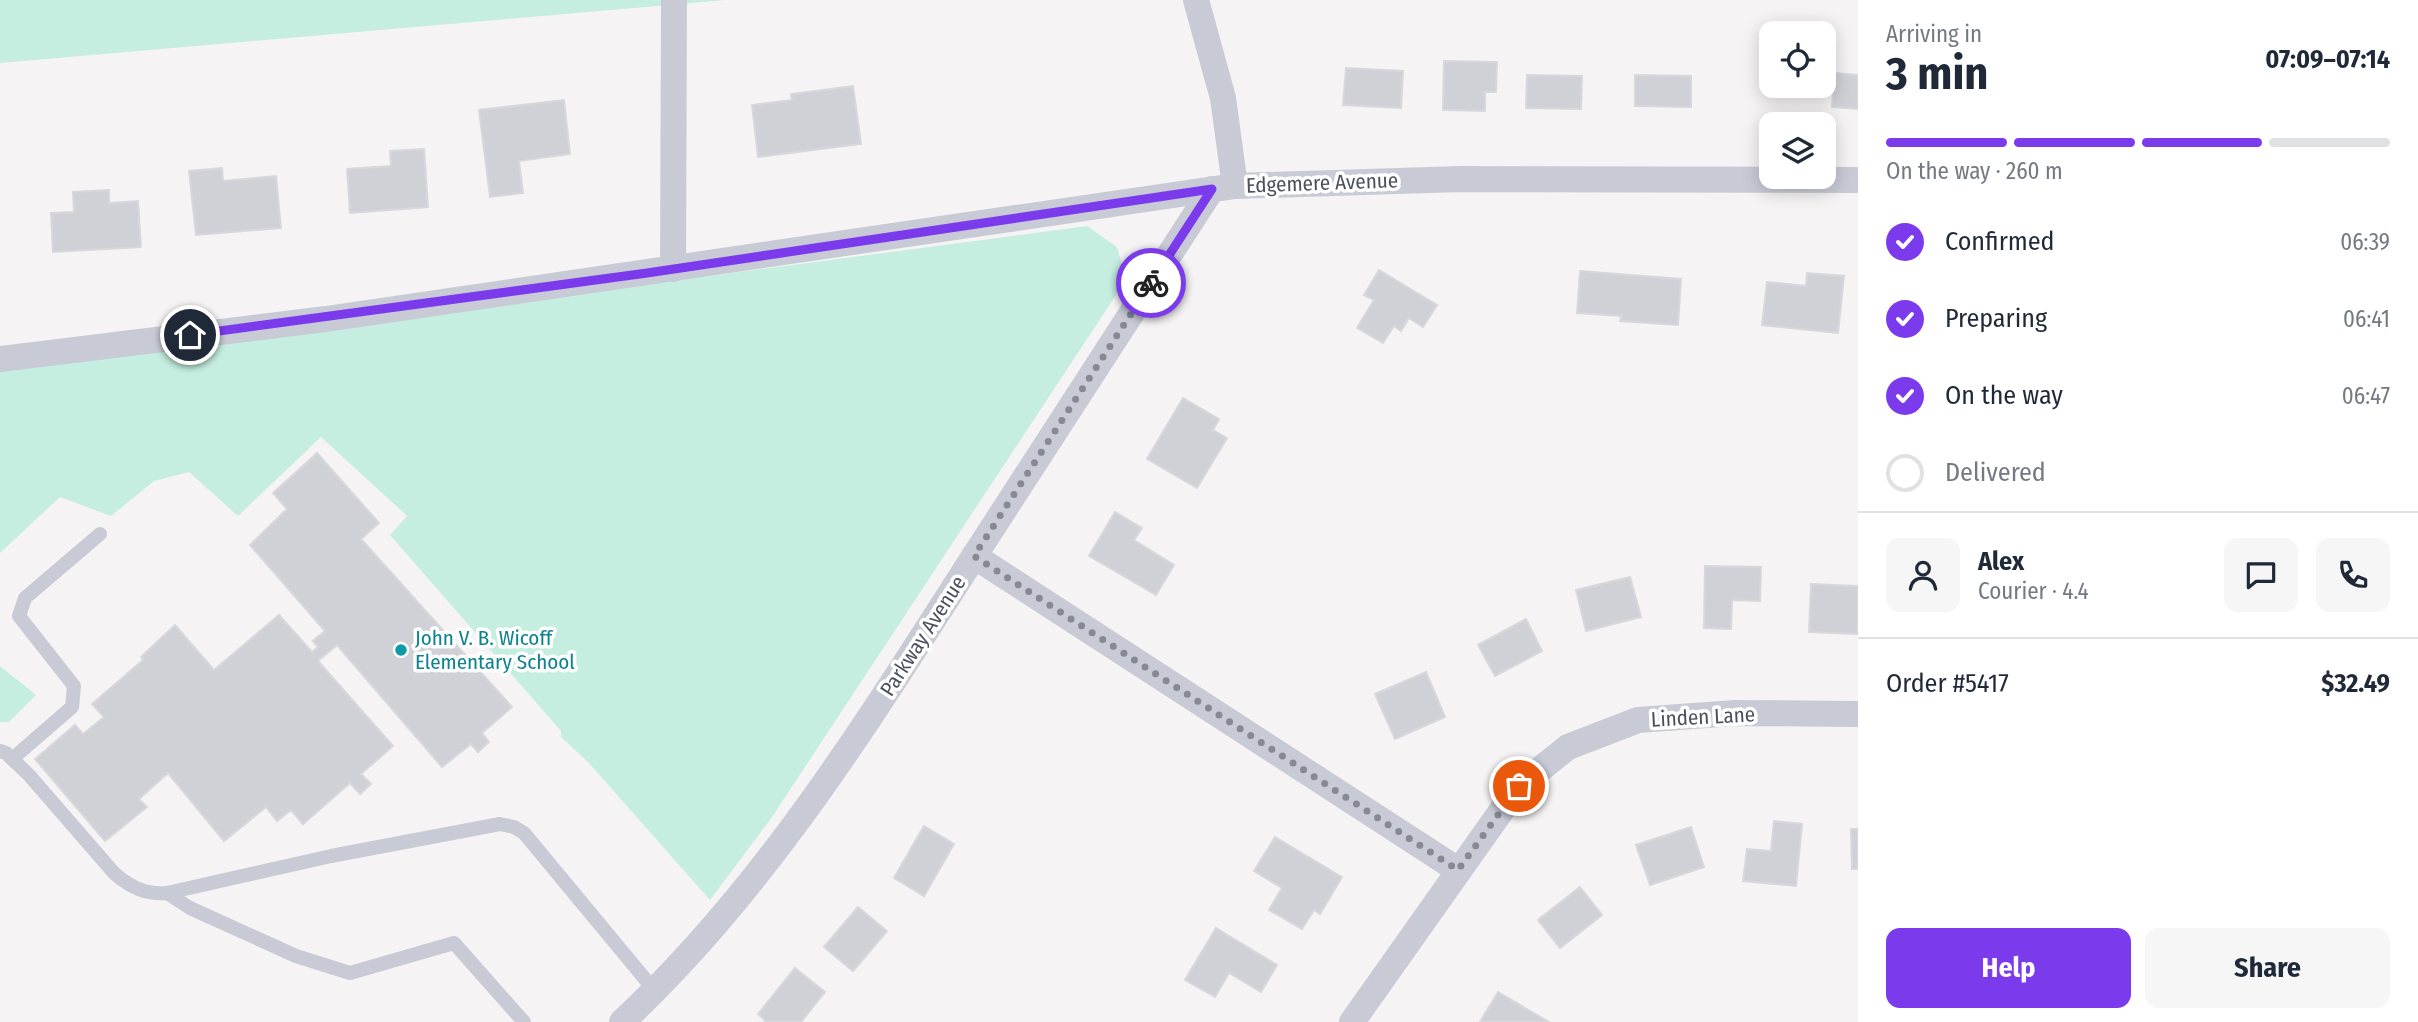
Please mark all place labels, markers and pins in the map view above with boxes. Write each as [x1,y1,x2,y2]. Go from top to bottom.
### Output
pin [160,305,220,365]
place label: John V. B. Wicoff Elementary School [415,625,575,675]
marker: John V. B. Wicoff Elementary School [393,642,409,658]
pin [1489,756,1549,816]

